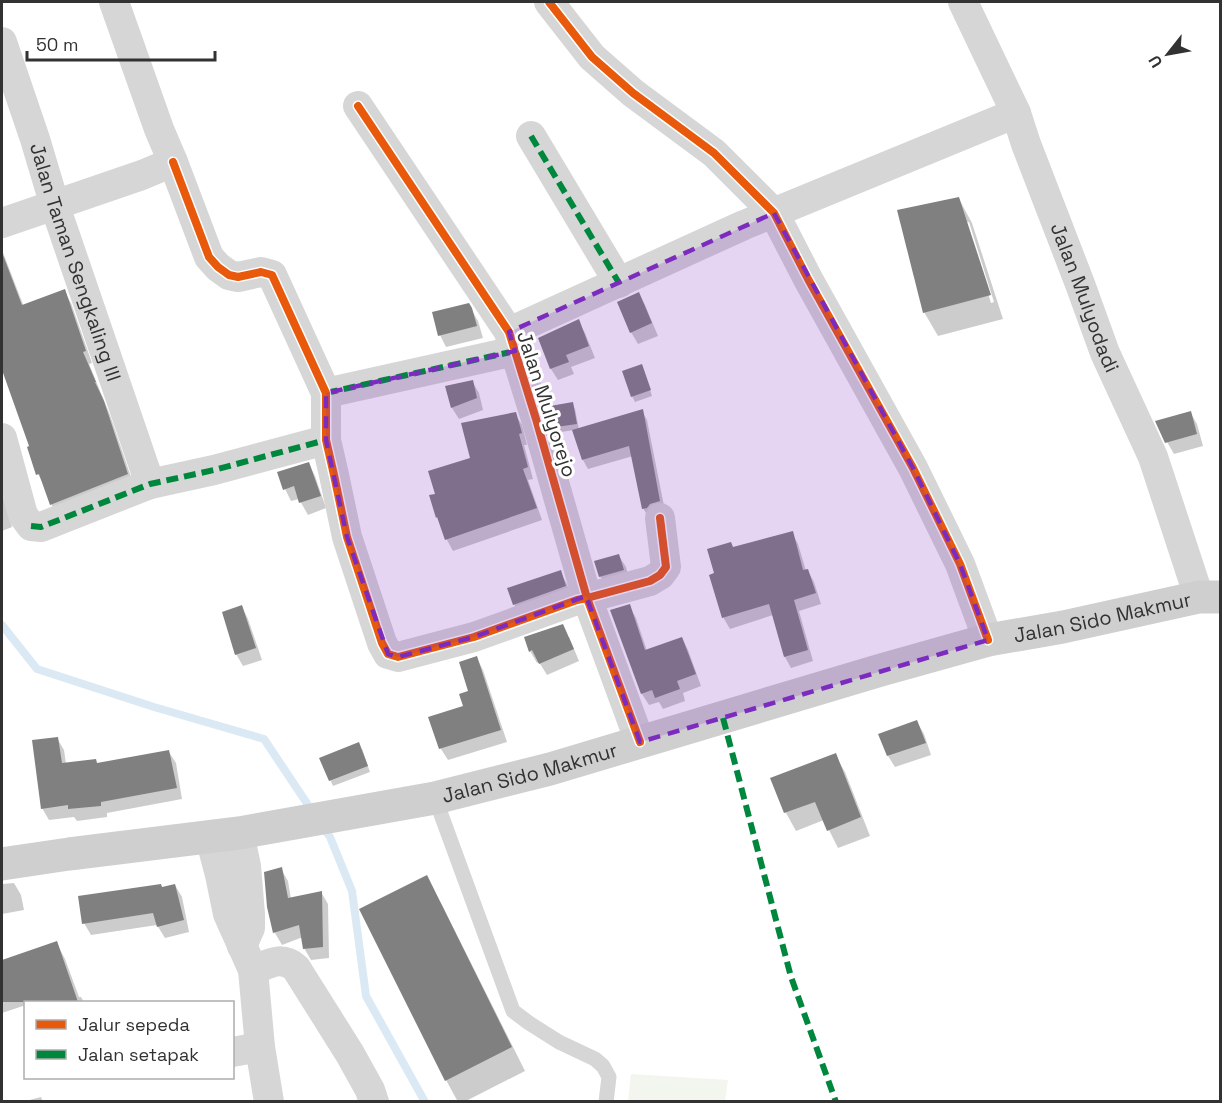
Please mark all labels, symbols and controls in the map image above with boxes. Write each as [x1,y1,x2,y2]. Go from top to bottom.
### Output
scale bar [27,24,214,62]
north arrow [1138,24,1198,84]
text: 50 m [36,33,78,56]
text: U [1144,51,1167,71]
street label: Jalan Taman Sengkaling III [24,140,127,385]
street label: Jalan Mulyodadi [1045,219,1125,376]
street label: Jalan Mulyorejo [511,328,583,480]
street label: Jalan Sido Makmur [1012,586,1194,648]
street label: Jalan Sido Makmur [439,737,620,809]
legend [24,1001,234,1079]
text: Jalur sepeda [78,1013,190,1036]
text: Jalan setapak [78,1043,199,1066]

